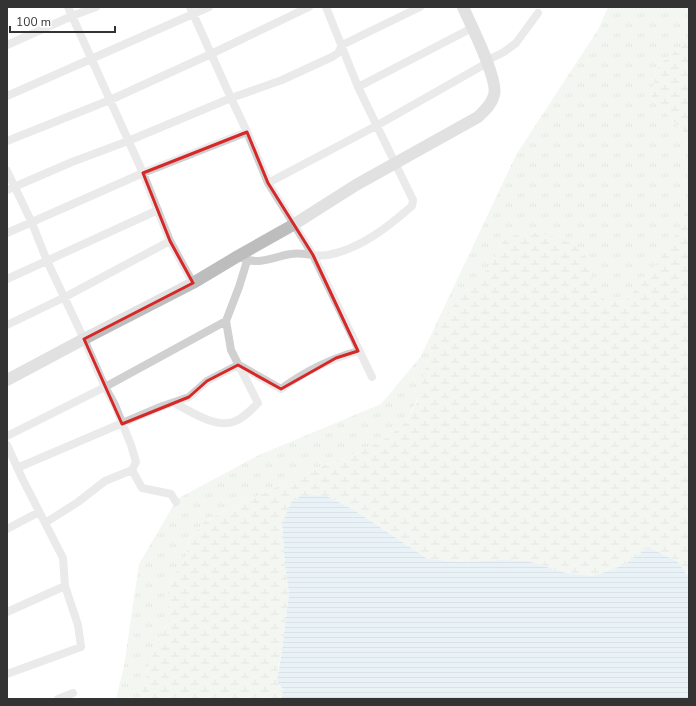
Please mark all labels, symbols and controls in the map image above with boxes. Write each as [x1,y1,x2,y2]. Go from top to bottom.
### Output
scale bar [10,8,115,34]
text: 100 m [16,14,51,30]

